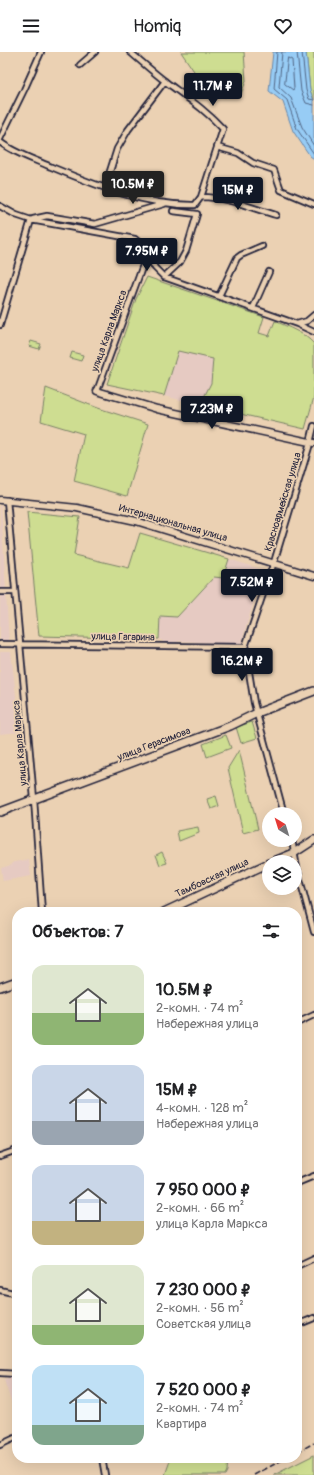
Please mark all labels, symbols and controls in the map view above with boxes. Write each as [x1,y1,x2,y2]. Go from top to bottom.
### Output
icon: menu [20,15,42,37]
text: Homiq [133,15,181,38]
icon: heart [272,15,294,37]
pin: 11.7M ₽ [176,73,250,107]
text: 11.7M ₽ [193,78,233,94]
pin: 10.5M ₽ [96,171,170,205]
text: 10.5M ₽ [111,176,155,192]
pin: 15M ₽ [210,177,266,211]
text: 15M ₽ [222,182,254,198]
pin: 7.95M ₽ [110,238,184,272]
text: 7.95M ₽ [125,243,169,259]
street label: улица Карла Маркса [88,288,129,374]
pin: 7.23M ₽ [175,396,249,430]
text: 7.23M ₽ [190,401,234,417]
street label: Красноармейская улица [262,451,304,553]
street label: Интернациональная улица [117,502,229,544]
pin: 7.52M ₽ [215,569,289,603]
text: 7.52M ₽ [230,574,274,590]
street label: улица Гагарина [90,630,155,644]
pin: 16.2M ₽ [205,648,279,682]
text: 16.2M ₽ [221,653,263,669]
street label: улица Карла Маркса [10,699,30,787]
street label: улица Герасимова [115,724,193,764]
north arrow [262,807,302,847]
map controls [262,807,302,895]
button: layers [262,855,302,895]
street label: Тамбовская улица [173,856,251,900]
icon: filters [260,920,282,942]
text: Объектов: 7 [32,921,123,942]
text: 10.5M ₽ [156,979,213,1000]
icon: home [64,981,112,1029]
text: 2-комн. · 74 m² [156,1000,243,1016]
text: Набережная улица [156,1016,258,1032]
text: 15M ₽ [156,1079,198,1100]
icon: home [64,1081,112,1129]
text: 4-комн. · 128 m² [156,1100,248,1116]
text: Набережная улица [156,1116,258,1132]
text: 7 950 000 ₽ [156,1179,251,1200]
icon: home [64,1181,112,1229]
text: 2-комн. · 66 m² [156,1200,244,1216]
text: улица Карла Маркса [156,1216,267,1232]
text: 7 230 000 ₽ [156,1279,251,1300]
icon: home [64,1281,112,1329]
text: 2-комн. · 56 m² [156,1300,244,1316]
text: Советская улица [156,1316,251,1332]
text: 7 520 000 ₽ [156,1379,251,1400]
icon: home [64,1381,112,1429]
text: 2-комн. · 74 m² [156,1400,243,1416]
text: Квартира [156,1416,207,1432]

